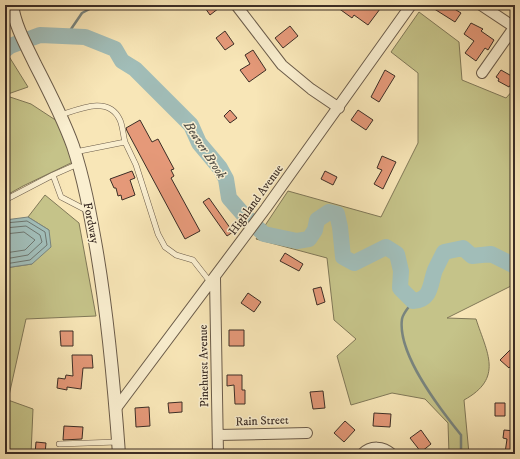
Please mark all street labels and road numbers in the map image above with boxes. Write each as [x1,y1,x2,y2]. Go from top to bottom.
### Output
street label: Highland Avenue [225,162,287,238]
street label: Fordway [80,201,102,245]
street label: Pinehurst Avenue [196,324,212,408]
street label: Rain Street [235,413,289,429]

